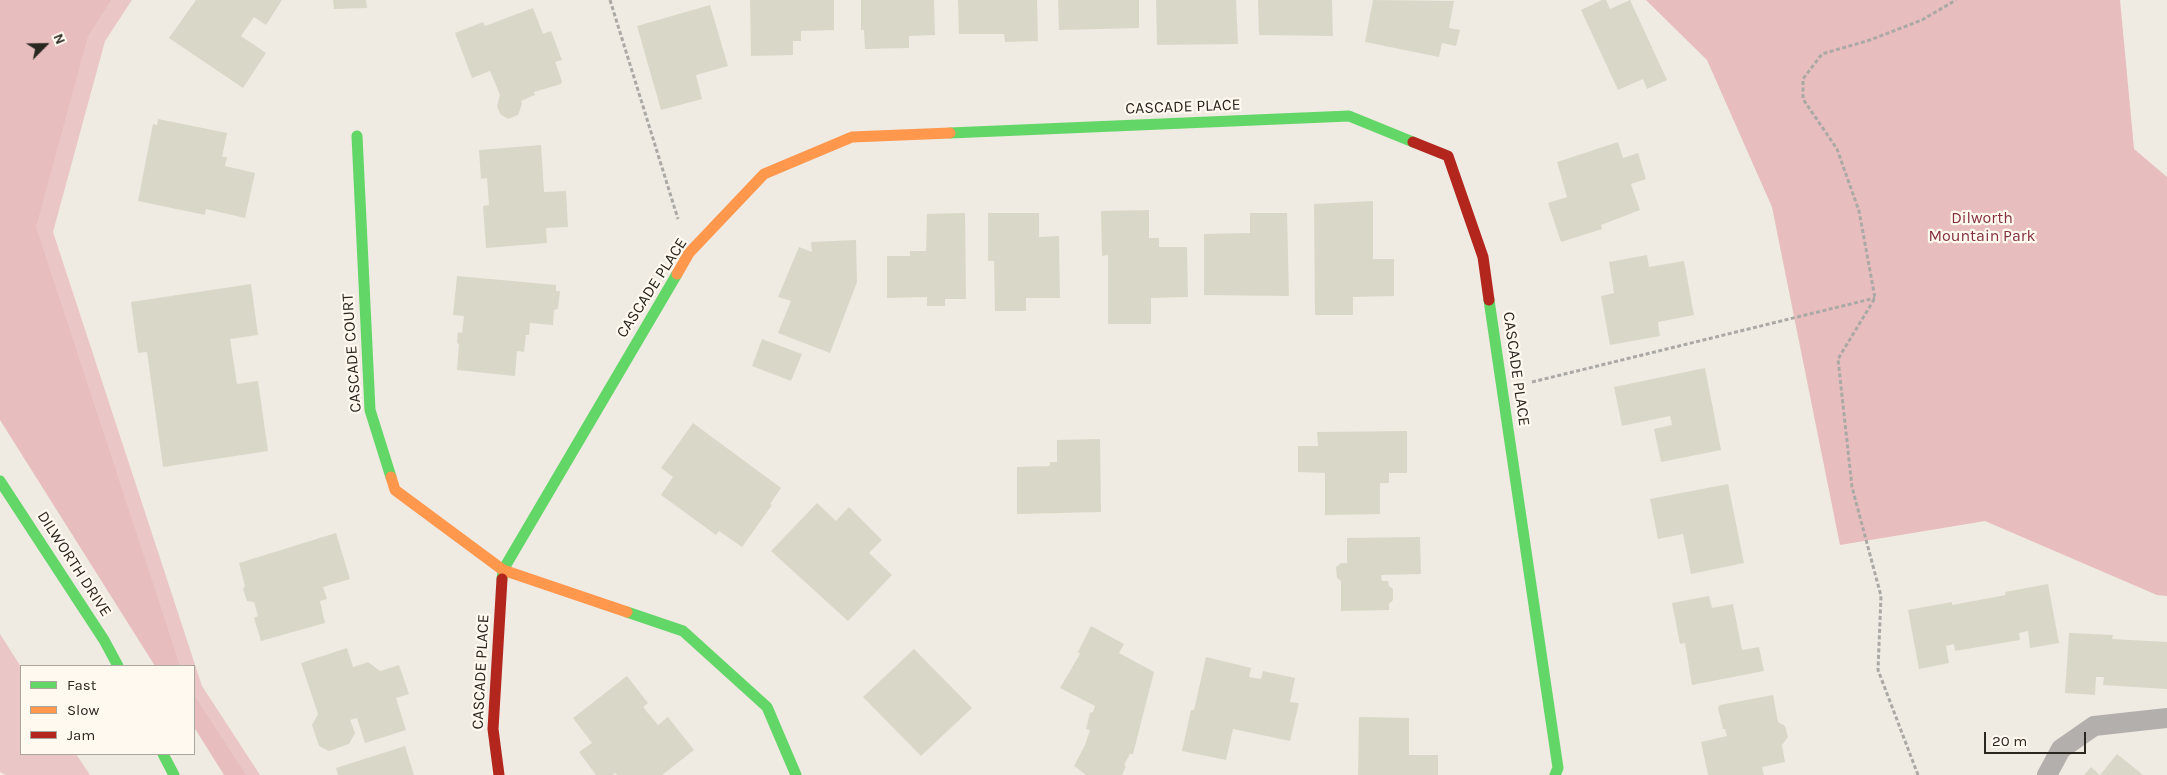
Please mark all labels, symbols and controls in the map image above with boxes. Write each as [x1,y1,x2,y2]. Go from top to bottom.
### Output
north arrow [20,20,70,70]
text: N [49,31,69,47]
street label: CASCADE PLACE [1125,95,1241,119]
park label: Dilworth Mountain Park [1928,208,2036,246]
street label: CASCADE PLACE [613,234,691,342]
street label: CASCADE COURT [338,293,366,413]
street label: CASCADE PLACE [1498,311,1534,427]
street label: DILWORTH DRIVE [33,508,115,620]
street label: CASCADE PLACE [468,614,494,730]
legend [20,665,195,755]
text: Fast [67,676,96,694]
text: Slow [67,701,99,719]
scale bar [1987,722,2090,754]
text: Jam [67,726,95,744]
text: 20 m [1992,732,2027,750]

